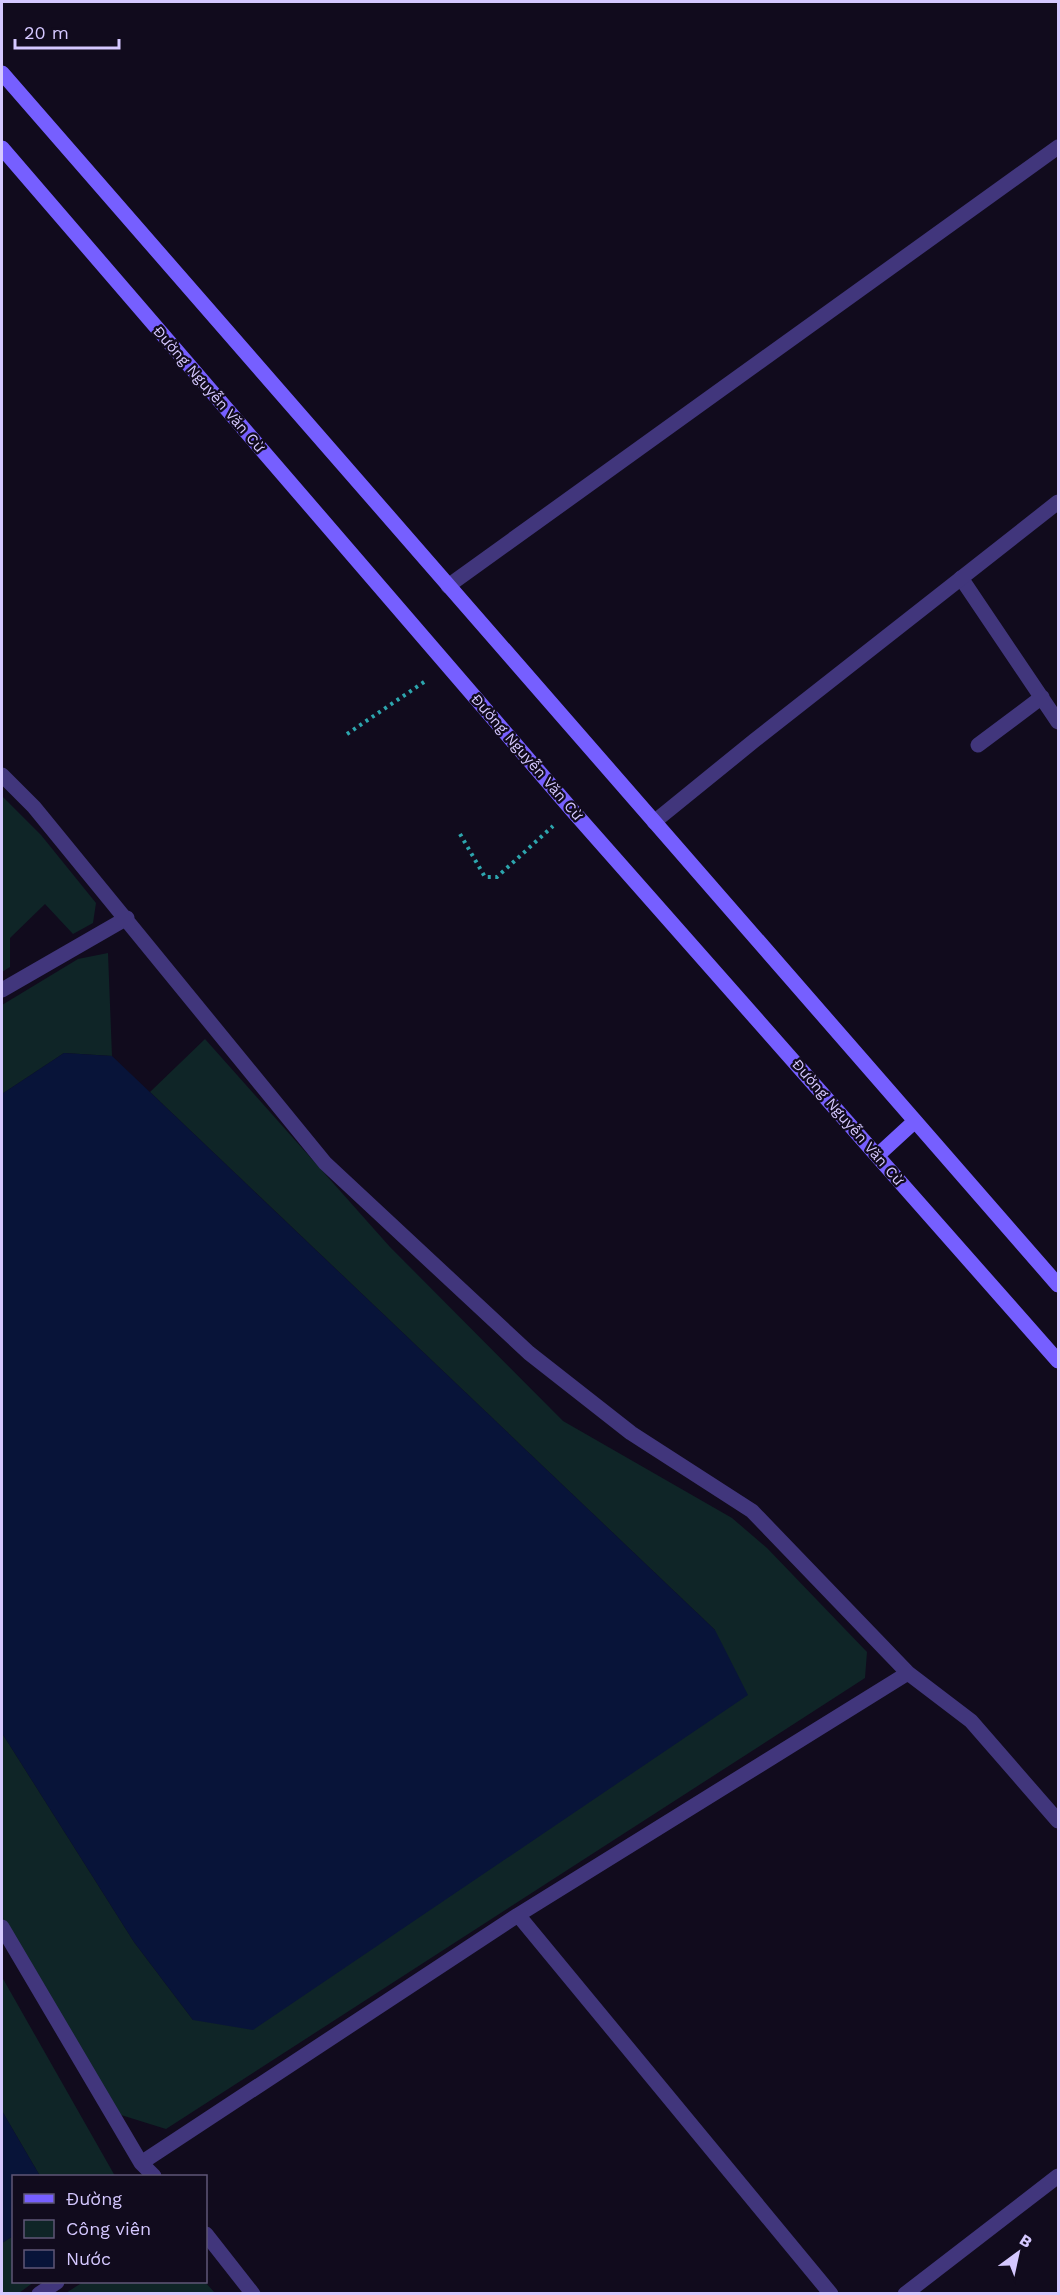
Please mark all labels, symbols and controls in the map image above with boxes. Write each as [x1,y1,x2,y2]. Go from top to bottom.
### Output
scale bar [15,12,118,50]
text: 20 m [24,22,69,43]
street label: Đường Nguyễn Văn Cừ [149,322,270,456]
street label: Đường Nguyễn Văn Cừ [467,690,588,824]
street label: Đường Nguyễn Văn Cừ [788,1055,909,1189]
legend [12,2175,207,2283]
text: Đường [66,2188,122,2209]
text: Công viên [66,2218,151,2239]
north arrow [988,2223,1048,2283]
text: B [1016,2230,1036,2252]
text: Nước [66,2248,111,2269]

